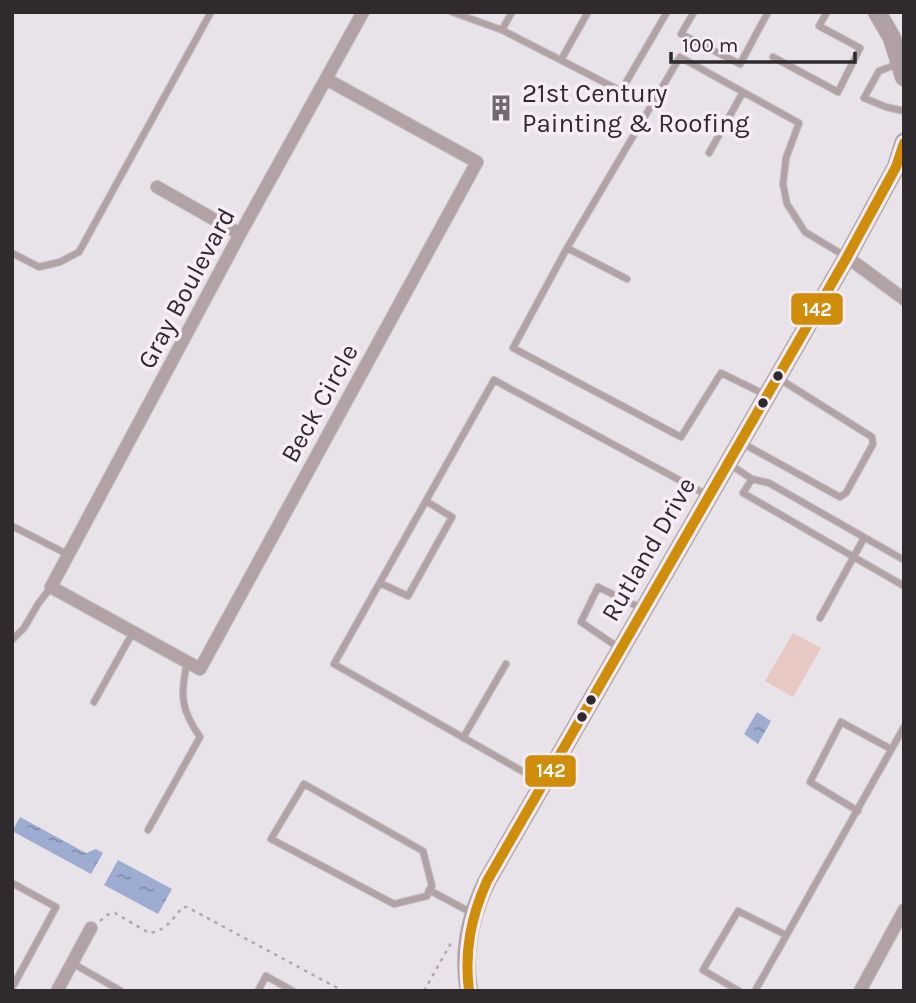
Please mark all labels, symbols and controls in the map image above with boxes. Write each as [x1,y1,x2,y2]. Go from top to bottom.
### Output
scale bar [671,21,855,65]
text: 100 m [682,33,739,57]
place label: 21st Century Painting & Roofing [522,78,750,139]
building icon: 21st Century Painting & Roofing [486,93,516,123]
street label: Gray Boulevard [131,203,242,374]
line badge: 142 [790,292,844,326]
text: 142 [802,299,832,321]
street label: Beck Circle [274,338,365,468]
unlabelled marker [771,369,785,383]
unlabelled marker [756,396,770,410]
street label: Rutland Drive [595,472,702,627]
unlabelled marker [584,693,598,707]
unlabelled marker [575,710,589,724]
line badge: 142 [524,754,577,788]
text: 142 [536,760,566,782]

